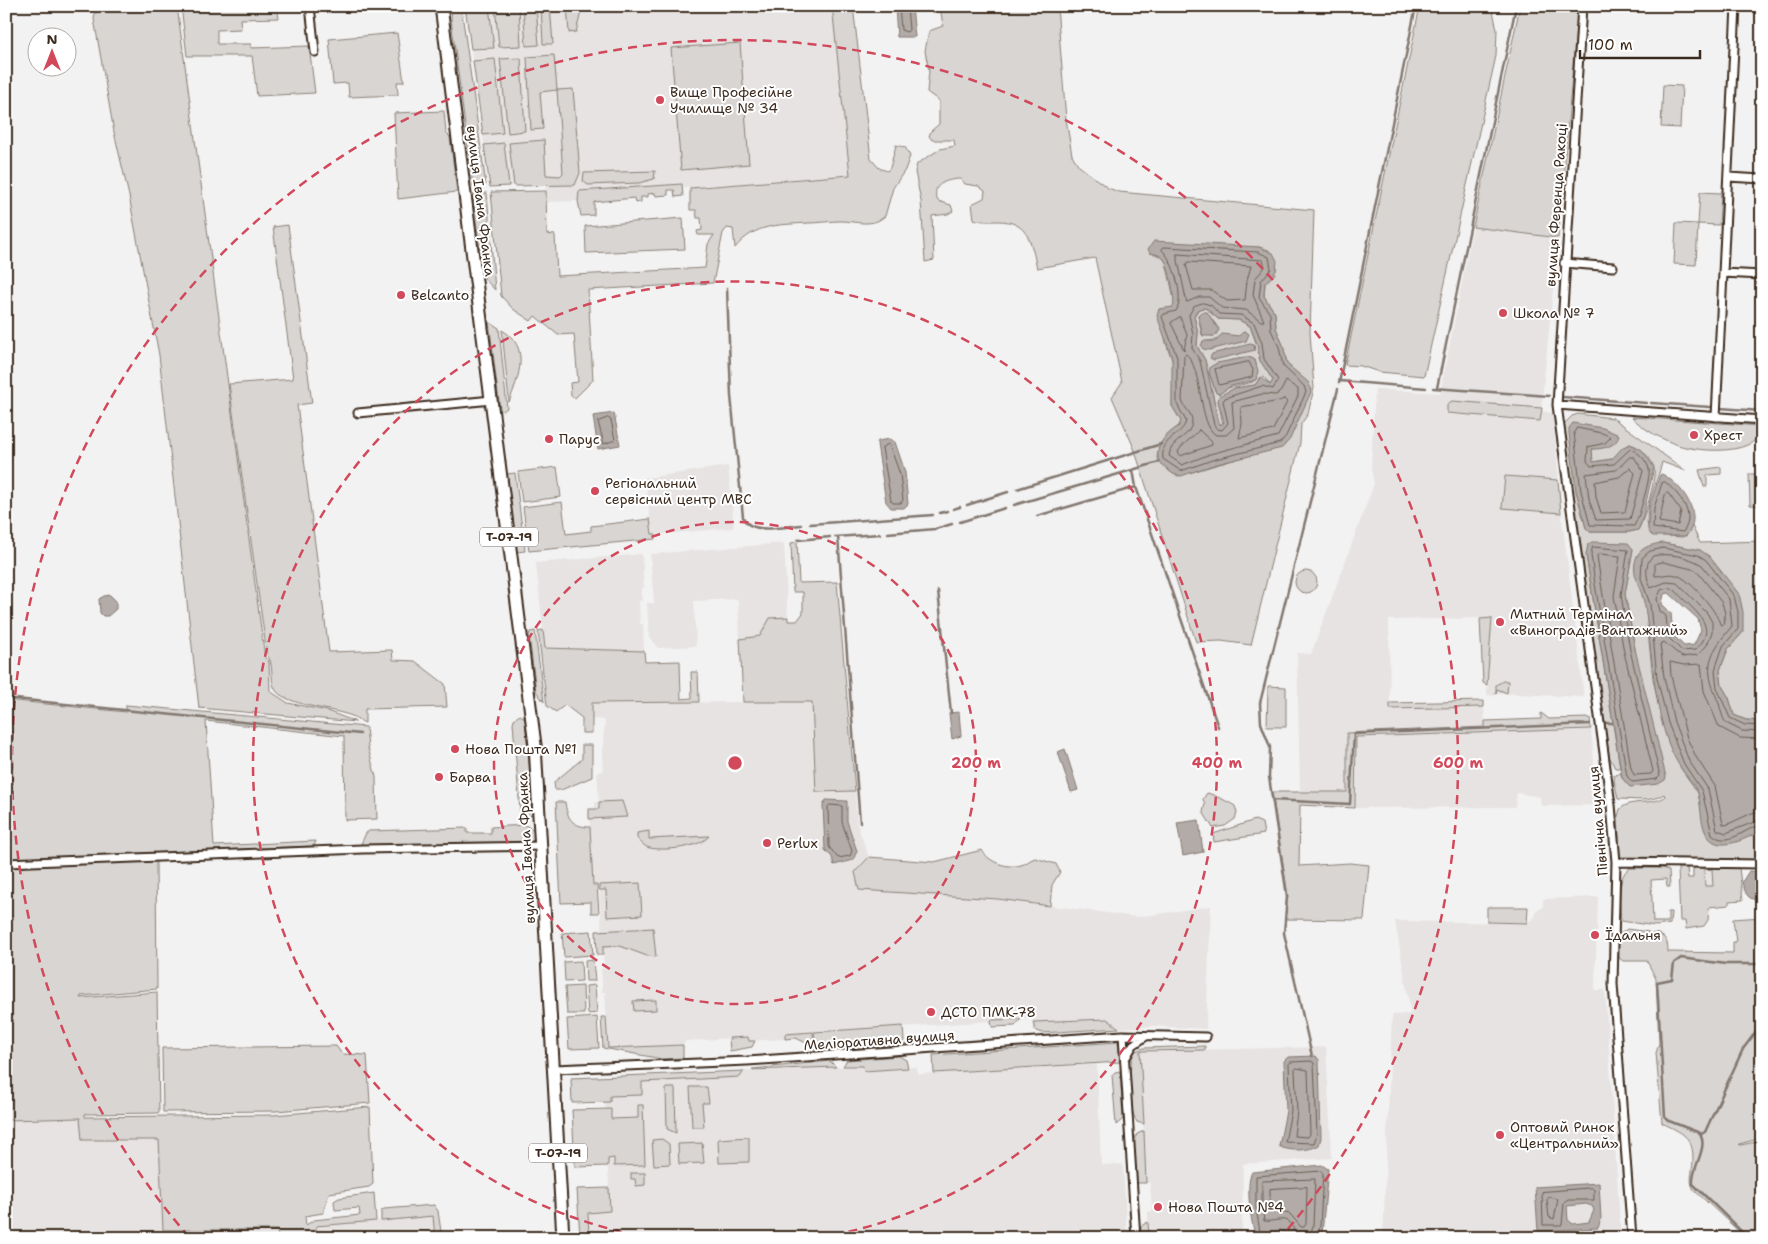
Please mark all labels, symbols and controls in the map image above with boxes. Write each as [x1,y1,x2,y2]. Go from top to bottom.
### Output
north arrow [28,28,78,78]
scale bar [1580,28,1700,60]
text: N [46,30,58,48]
text: 100 m [1588,35,1633,55]
place label: Вище Професійне Училище № 34 [670,83,793,117]
marker: Вище Професійне Училище № 34 [654,94,666,106]
street label: вулиця Ференца Ракоці [1541,123,1571,287]
street label: вулиця Івана Франка [463,125,499,278]
place label: Belcanto [411,286,469,304]
marker: Belcanto [395,289,407,301]
place label: Школа № 7 [1513,304,1595,322]
marker: Школа № 7 [1497,307,1509,319]
place label: Хрест [1704,426,1743,444]
marker: Хрест [1688,429,1700,441]
place label: Парус [559,430,600,448]
marker: Парус [543,433,555,445]
place label: Регіональний сервісний центр МВС [605,474,752,508]
marker: Регіональний сервісний центр МВС [589,485,601,497]
road number: Т-07-19 [480,528,538,546]
place label: Митний Термінал «Виноградів-Вантажний» [1510,605,1688,639]
marker: Митний Термінал «Виноградів-Вантажний» [1494,616,1506,628]
place label: Нова Пошта №1 [465,740,577,758]
marker: Нова Пошта №1 [449,743,461,755]
text: 200 m [951,753,1001,773]
text: 400 m [1192,753,1242,773]
text: 600 m [1433,753,1483,773]
centre of rings [726,754,744,772]
street label: Північна вулиця [1584,765,1612,877]
place label: Барва [449,768,491,786]
marker: Барва [433,771,445,783]
street label: вулиця Івана Франка [513,771,539,924]
place label: Perlux [777,834,818,852]
marker: Perlux [761,837,773,849]
place label: Їдальня [1605,926,1661,944]
marker: Їдальня [1589,929,1601,941]
place label: ДСТО ПМК-78 [941,1003,1036,1021]
marker: ДСТО ПМК-78 [925,1006,937,1018]
street label: Меліоративна вулиця [803,1026,955,1054]
place label: Оптовий Ринок «Центральний» [1510,1118,1619,1152]
marker: Оптовий Ринок «Центральний» [1494,1129,1506,1141]
road number: Т-07-19 [529,1144,587,1162]
place label: Нова Пошта №4 [1168,1198,1284,1216]
marker: Нова Пошта №4 [1152,1201,1164,1213]

